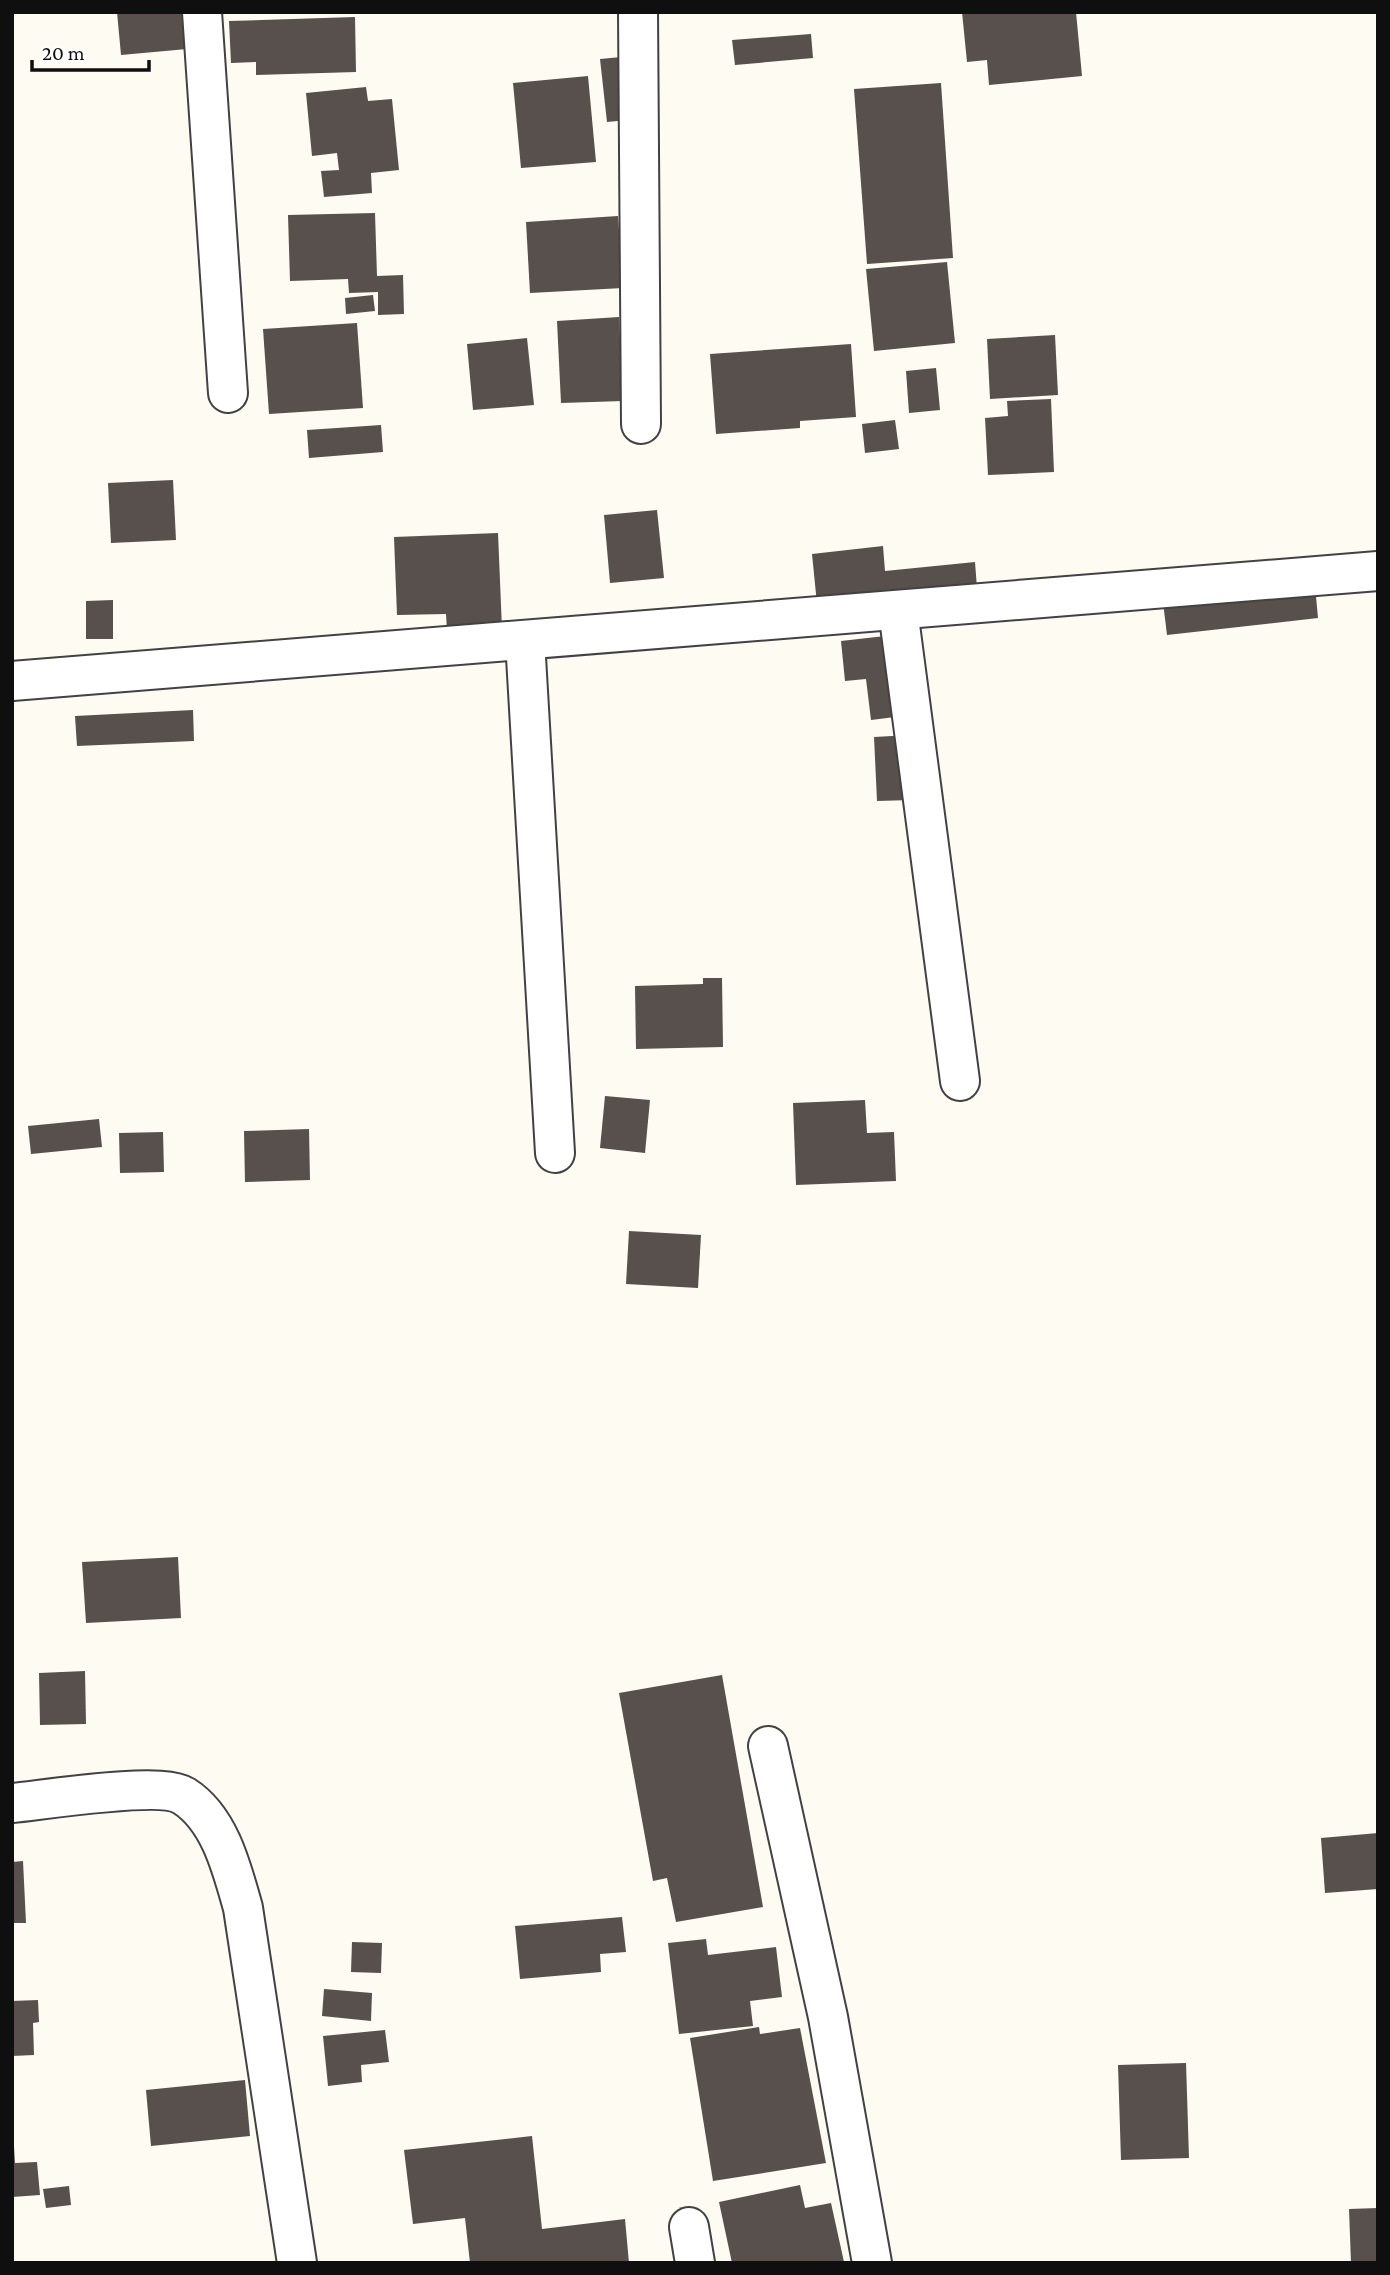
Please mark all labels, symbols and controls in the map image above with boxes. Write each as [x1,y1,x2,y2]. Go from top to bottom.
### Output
scale bar [32,28,149,72]
text: 20 m [42,41,85,65]

